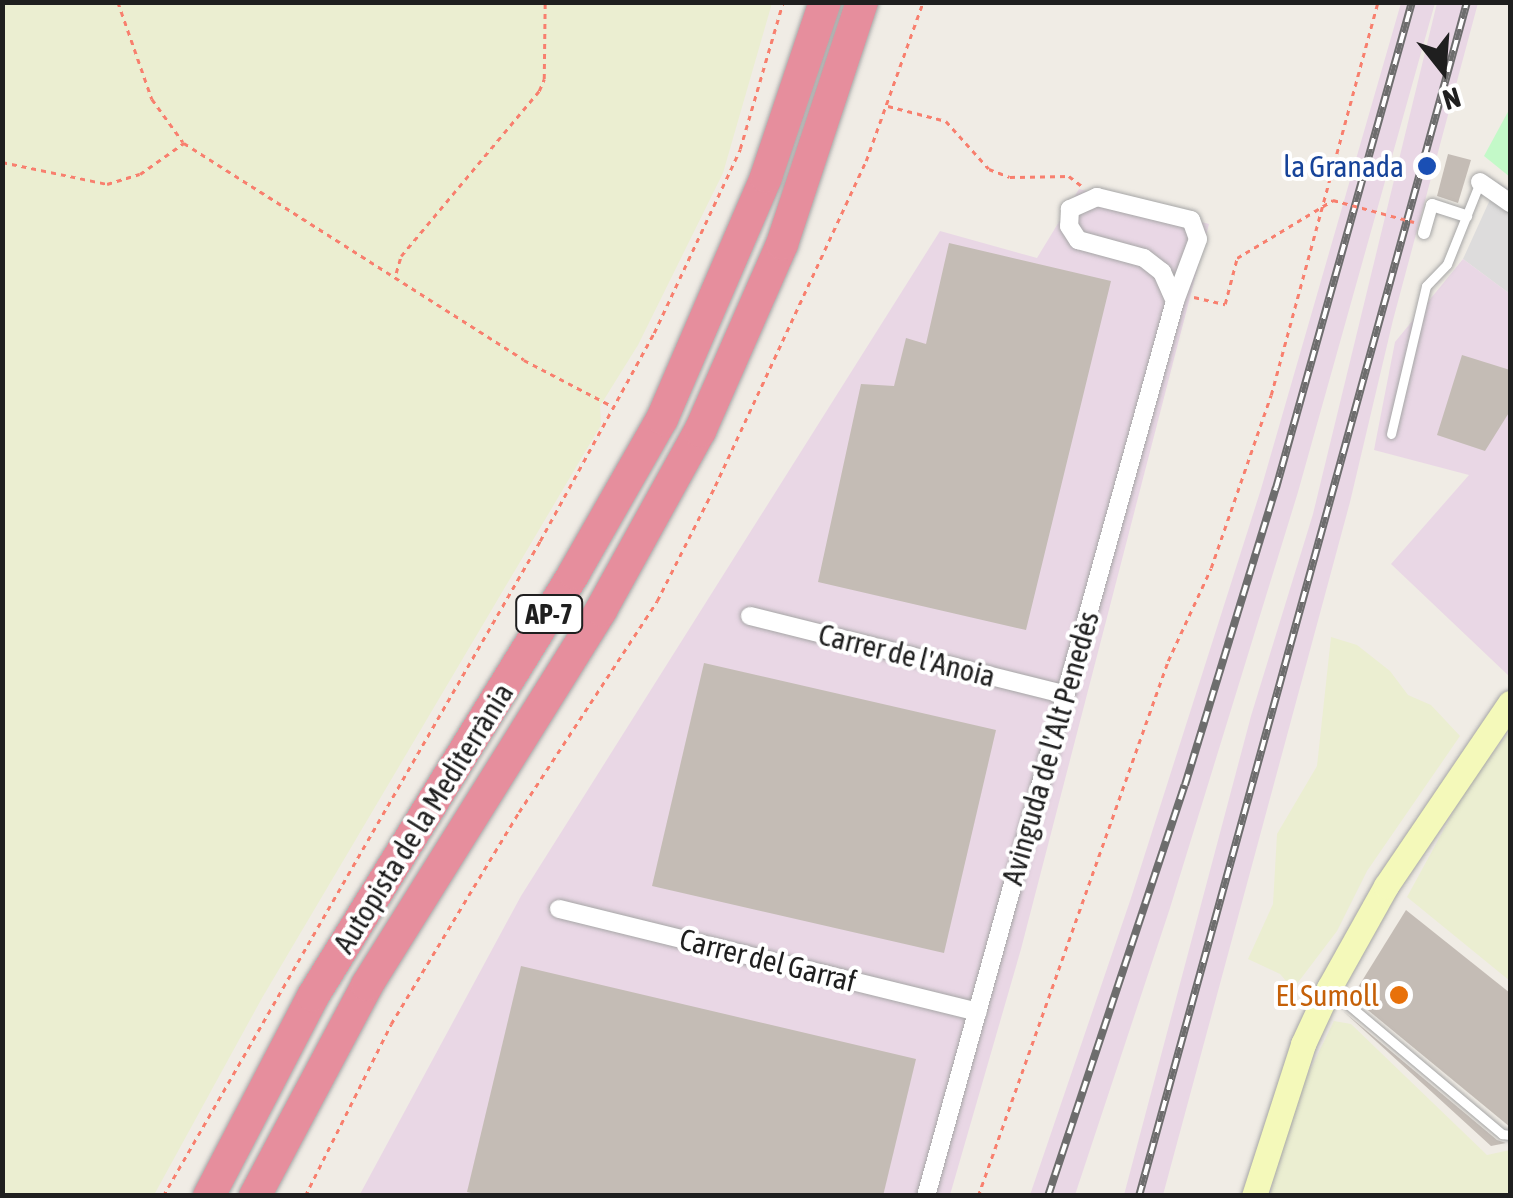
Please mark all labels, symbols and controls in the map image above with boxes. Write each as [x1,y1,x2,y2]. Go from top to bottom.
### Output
north arrow [1393,20,1493,120]
text: N [1439,81,1464,116]
place label: la Granada [1283,148,1404,184]
marker: la Granada [1414,153,1440,179]
road number: AP-7 [514,591,584,637]
street label: Avinguda de l'Alt Penedès [994,607,1106,889]
street label: Carrer de l'Anoia [815,616,999,694]
street label: Autopista de la Mediterrània [325,677,521,959]
street label: Carrer del Garraf [676,921,860,999]
place label: El Sumoll [1275,977,1379,1013]
marker: El Sumoll [1388,984,1410,1006]

